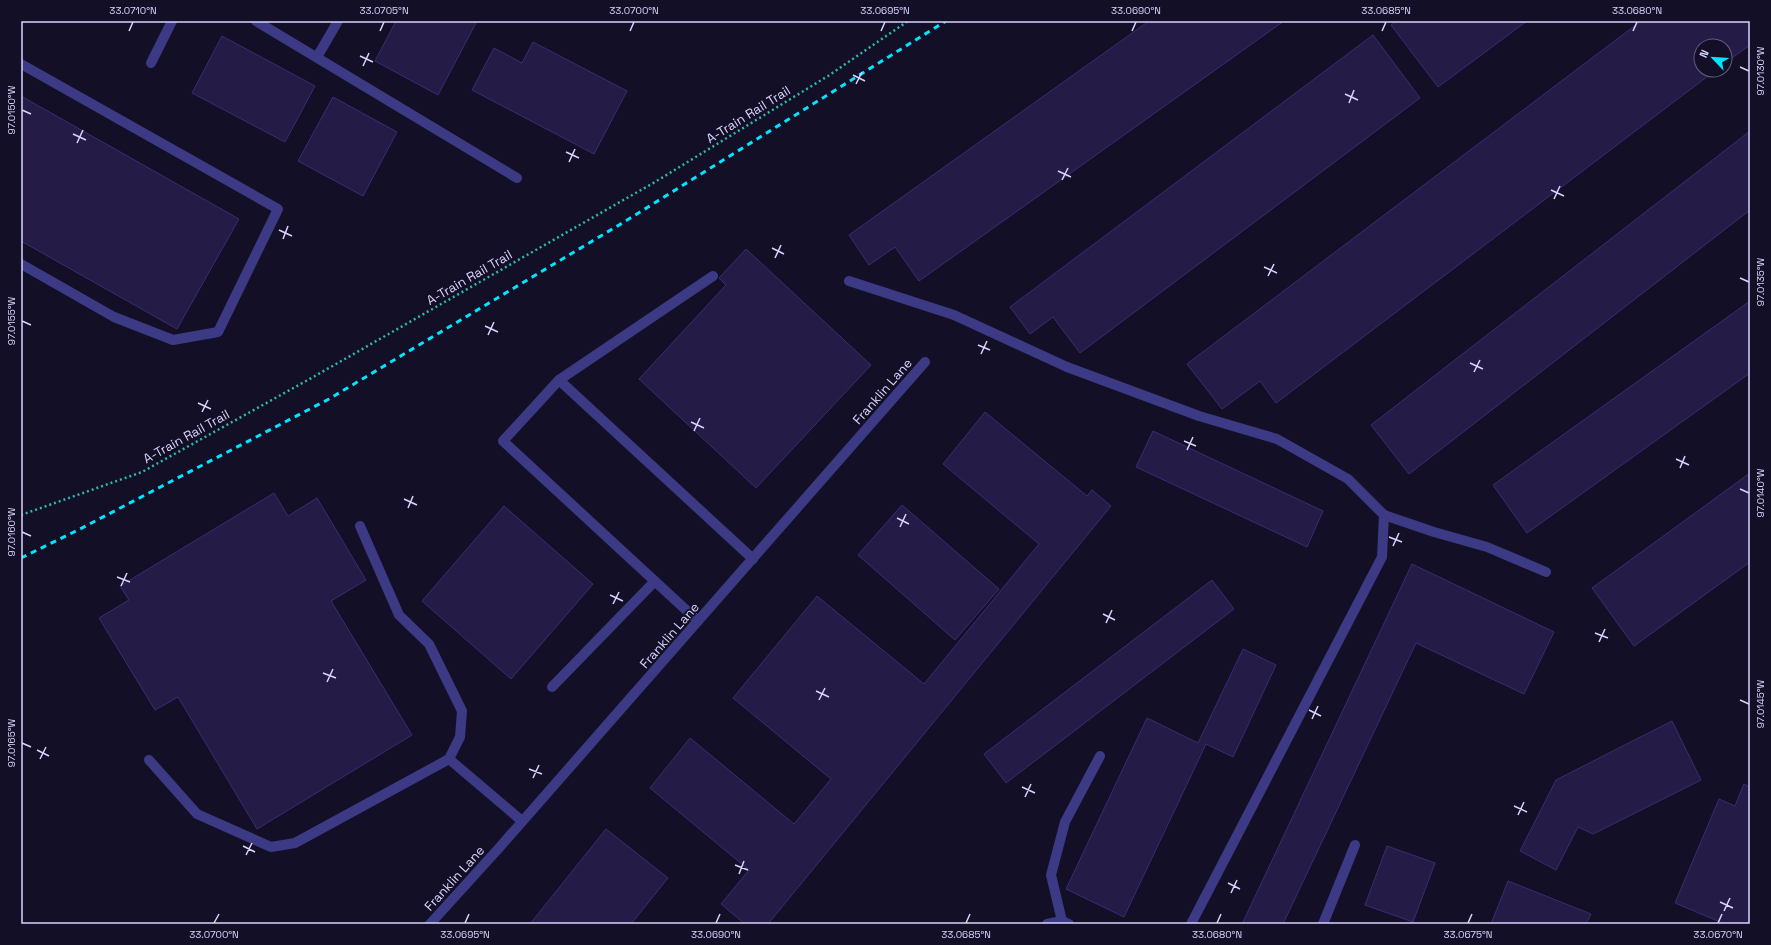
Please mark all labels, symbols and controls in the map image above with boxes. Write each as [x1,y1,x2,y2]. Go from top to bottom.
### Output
text: 33.0710°N [109,4,157,17]
text: 33.0705°N [359,4,409,17]
text: 33.0700°N [609,4,659,17]
text: 33.0695°N [860,4,910,17]
text: 33.0690°N [1111,4,1161,17]
text: 33.0685°N [1361,4,1411,17]
text: 33.0680°N [1612,4,1662,17]
north arrow [1693,38,1733,78]
text: 97.0130°W [1754,46,1767,95]
text: N [1696,47,1712,60]
street label: A-Train Rail Trail [703,82,794,147]
text: 97.0150°W [5,85,18,134]
street label: A-Train Rail Trail [423,246,515,309]
text: 97.0135°W [1754,258,1767,306]
text: 97.0155°W [5,297,18,345]
street label: Franklin Lane [849,355,916,428]
street label: A-Train Rail Trail [140,406,233,467]
text: 97.0140°W [1754,468,1767,518]
text: 97.0160°W [5,507,18,556]
street label: Franklin Lane [636,599,703,672]
text: 97.0145°W [1754,679,1767,728]
text: 97.0165°W [5,718,18,767]
street label: Franklin Lane [421,842,488,915]
text: 33.0700°N [189,928,239,941]
text: 33.0695°N [440,928,490,941]
text: 33.0690°N [691,928,741,941]
text: 33.0685°N [941,928,991,941]
text: 33.0680°N [1192,928,1242,941]
text: 33.0675°N [1444,928,1492,941]
text: 33.0670°N [1693,928,1743,941]

